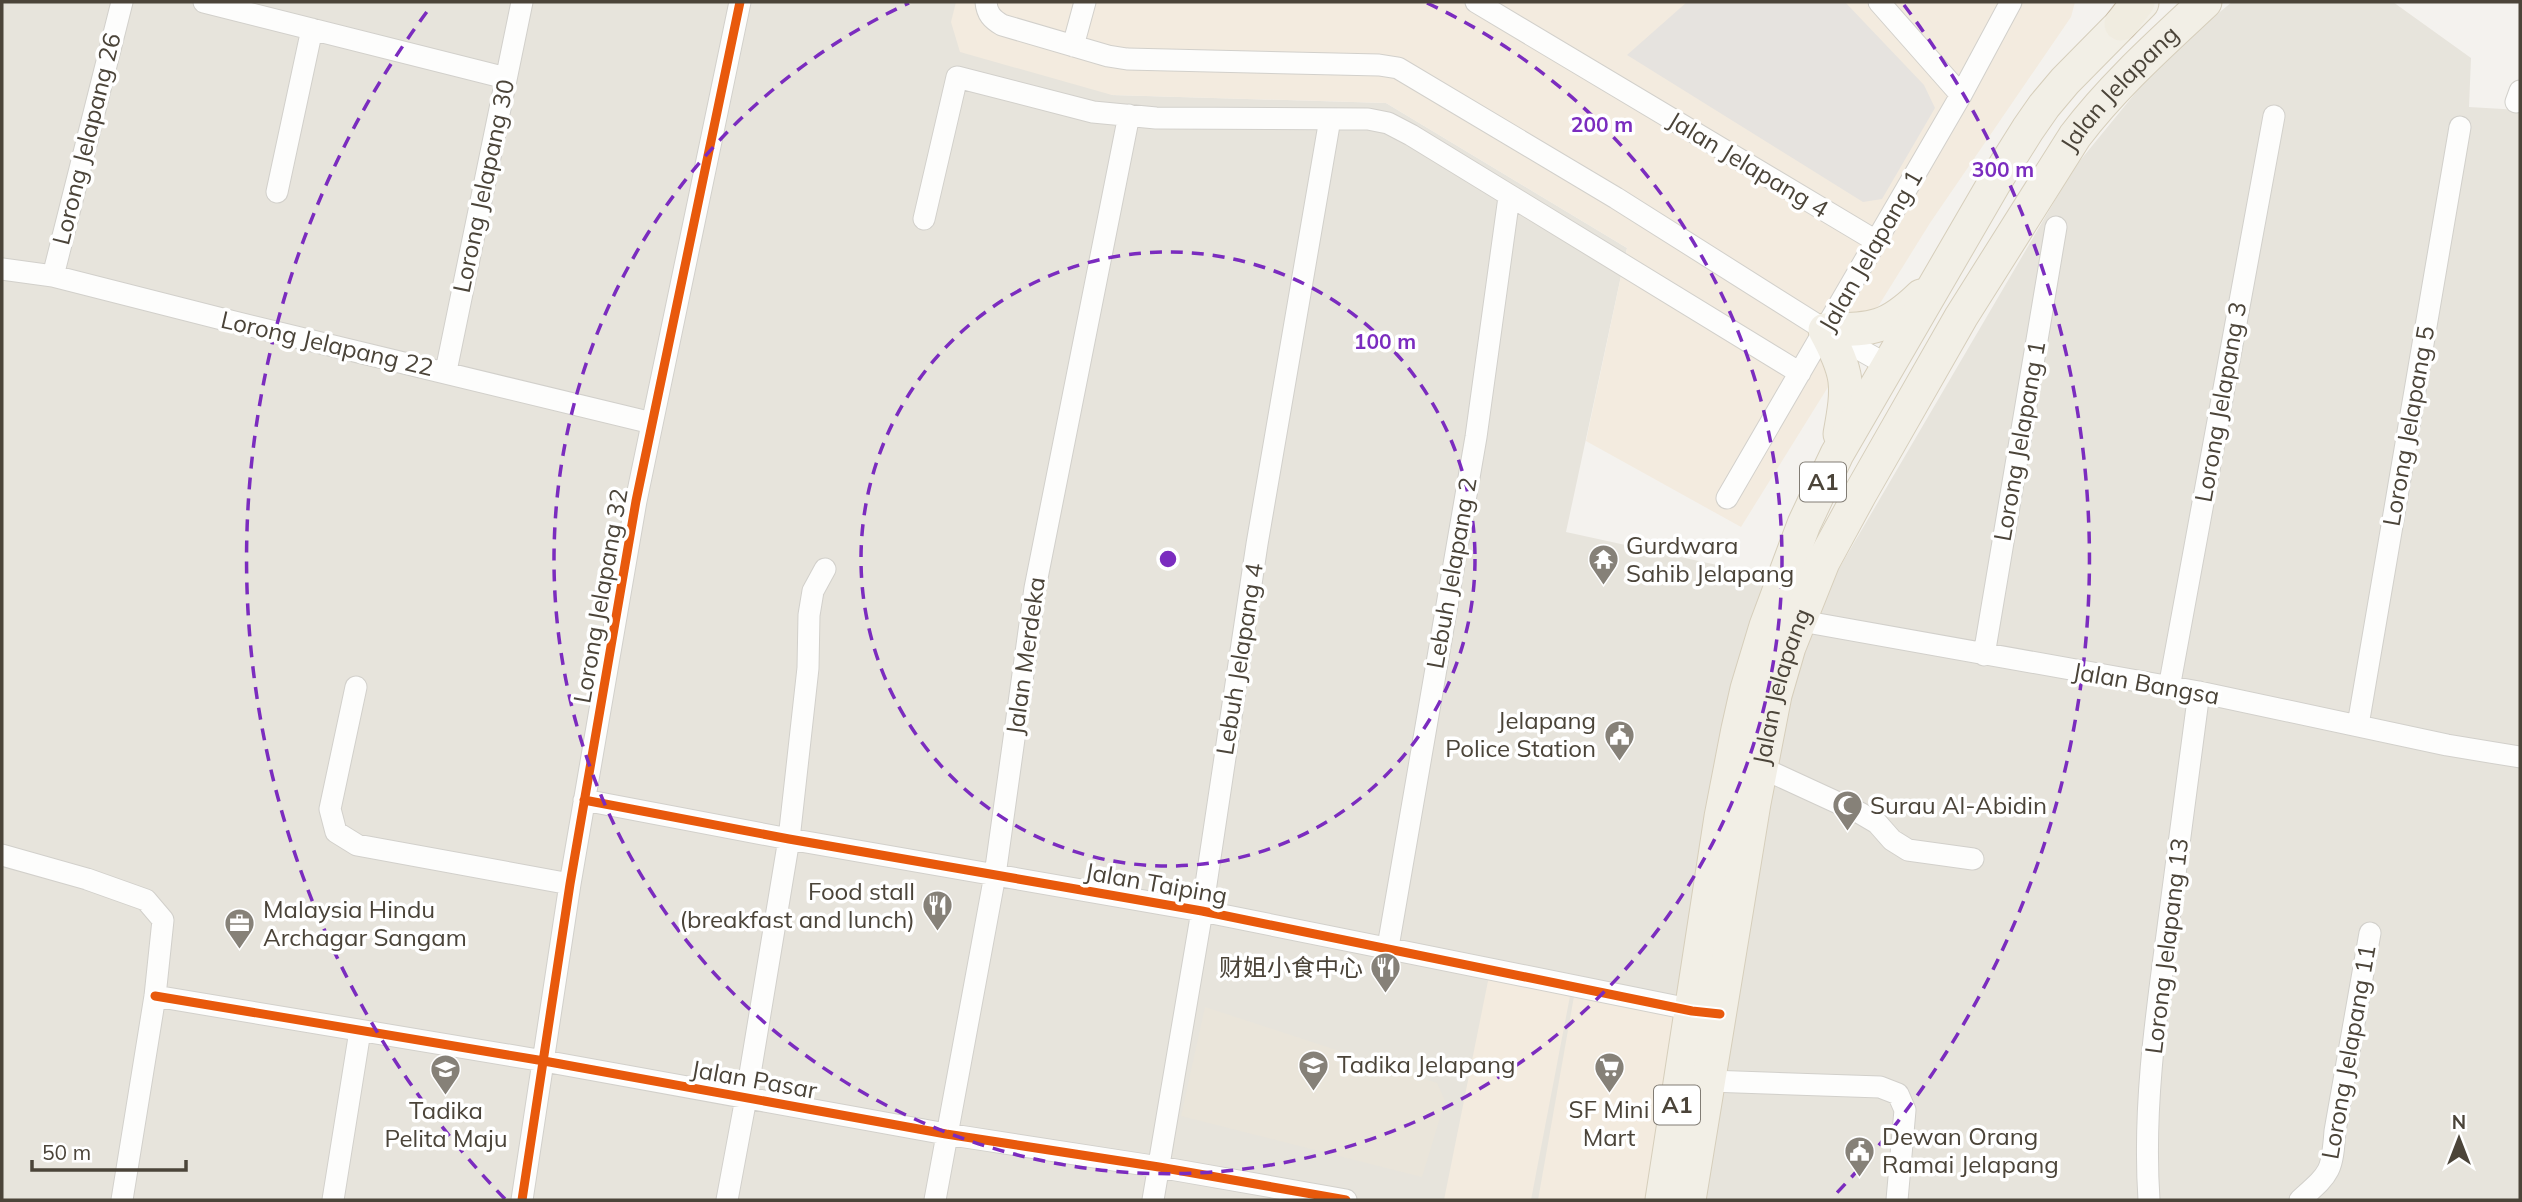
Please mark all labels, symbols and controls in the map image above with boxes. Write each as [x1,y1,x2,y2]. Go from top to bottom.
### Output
street label: Jalan Jelapang [2053,18,2184,157]
street label: Lorong Jelapang 26 [45,30,127,248]
street label: Lorong Jelapang 30 [446,76,520,295]
street label: Jalan Jelapang 4 [1663,104,1834,224]
text: 200 m [1571,111,1633,137]
text: 300 m [1972,156,2034,182]
street label: Jalan Jelapang 1 [1812,164,1929,337]
street label: Lorong Jelapang 3 [2188,299,2252,504]
street label: Lorong Jelapang 22 [218,304,436,382]
street label: Lorong Jelapang 5 [2376,323,2440,528]
text: 100 m [1354,328,1416,354]
street label: Lorong Jelapang 1 [1987,338,2051,543]
road number: A1 [1800,462,1846,502]
street label: Lebuh Jelapang 2 [1419,475,1483,671]
street label: Lorong Jelapang 32 [566,486,634,705]
place label: Gurdwara Sahib Jelapang [1626,530,1794,588]
temple icon: Gurdwara Sahib Jelapang [1586,543,1620,587]
centre of rings [1156,547,1180,571]
street label: Lebuh Jelapang 4 [1209,561,1269,757]
street label: Jalan Merdeka [999,575,1051,737]
street label: Jalan Jelapang [1746,604,1817,767]
street label: Jalan Bangsa [2071,655,2222,711]
place label: Jelapang Police Station [1445,705,1596,763]
public building icon: Jelapang Police Station [1602,718,1636,762]
mosque icon: Surau Al-Abidin [1830,789,1864,833]
place label: Surau Al-Abidin [1870,790,2047,820]
street label: Lorong Jelapang 13 [2138,836,2194,1055]
street label: Jalan Taiping [1083,856,1230,910]
place label: Food stall (breakfast and lunch) [679,876,915,934]
restaurant icon: Food stall (breakfast and lunch) [921,889,955,933]
place label: Malaysia Hindu Archagar Sangam [263,894,467,952]
office icon: Malaysia Hindu Archagar Sangam [223,907,257,951]
street label: Lorong Jelapang 11 [2314,942,2382,1161]
restaurant icon: 财姐小食中心 [1369,951,1403,995]
place label: 财姐小食中心 [1219,952,1363,982]
school or university icon: Tadika Jelapang [1297,1048,1331,1092]
place label: Tadika Jelapang [1337,1049,1515,1079]
supermarket icon: SF Mini Mart [1592,1051,1626,1095]
school or university icon: Tadika Pelita Maju [429,1052,463,1096]
street label: Jalan Pasar [689,1053,820,1105]
road number: A1 [1654,1086,1700,1124]
place label: SF Mini Mart [1569,1094,1649,1152]
place label: Tadika Pelita Maju [384,1095,508,1153]
north arrow [2424,1104,2494,1174]
text: N [2452,1110,2466,1134]
place label: Dewan Orang Ramai Jelapang [1882,1121,2059,1179]
scale bar [32,1128,186,1172]
public building icon: Dewan Orang Ramai Jelapang [1842,1134,1876,1178]
text: 50 m [42,1139,91,1165]

